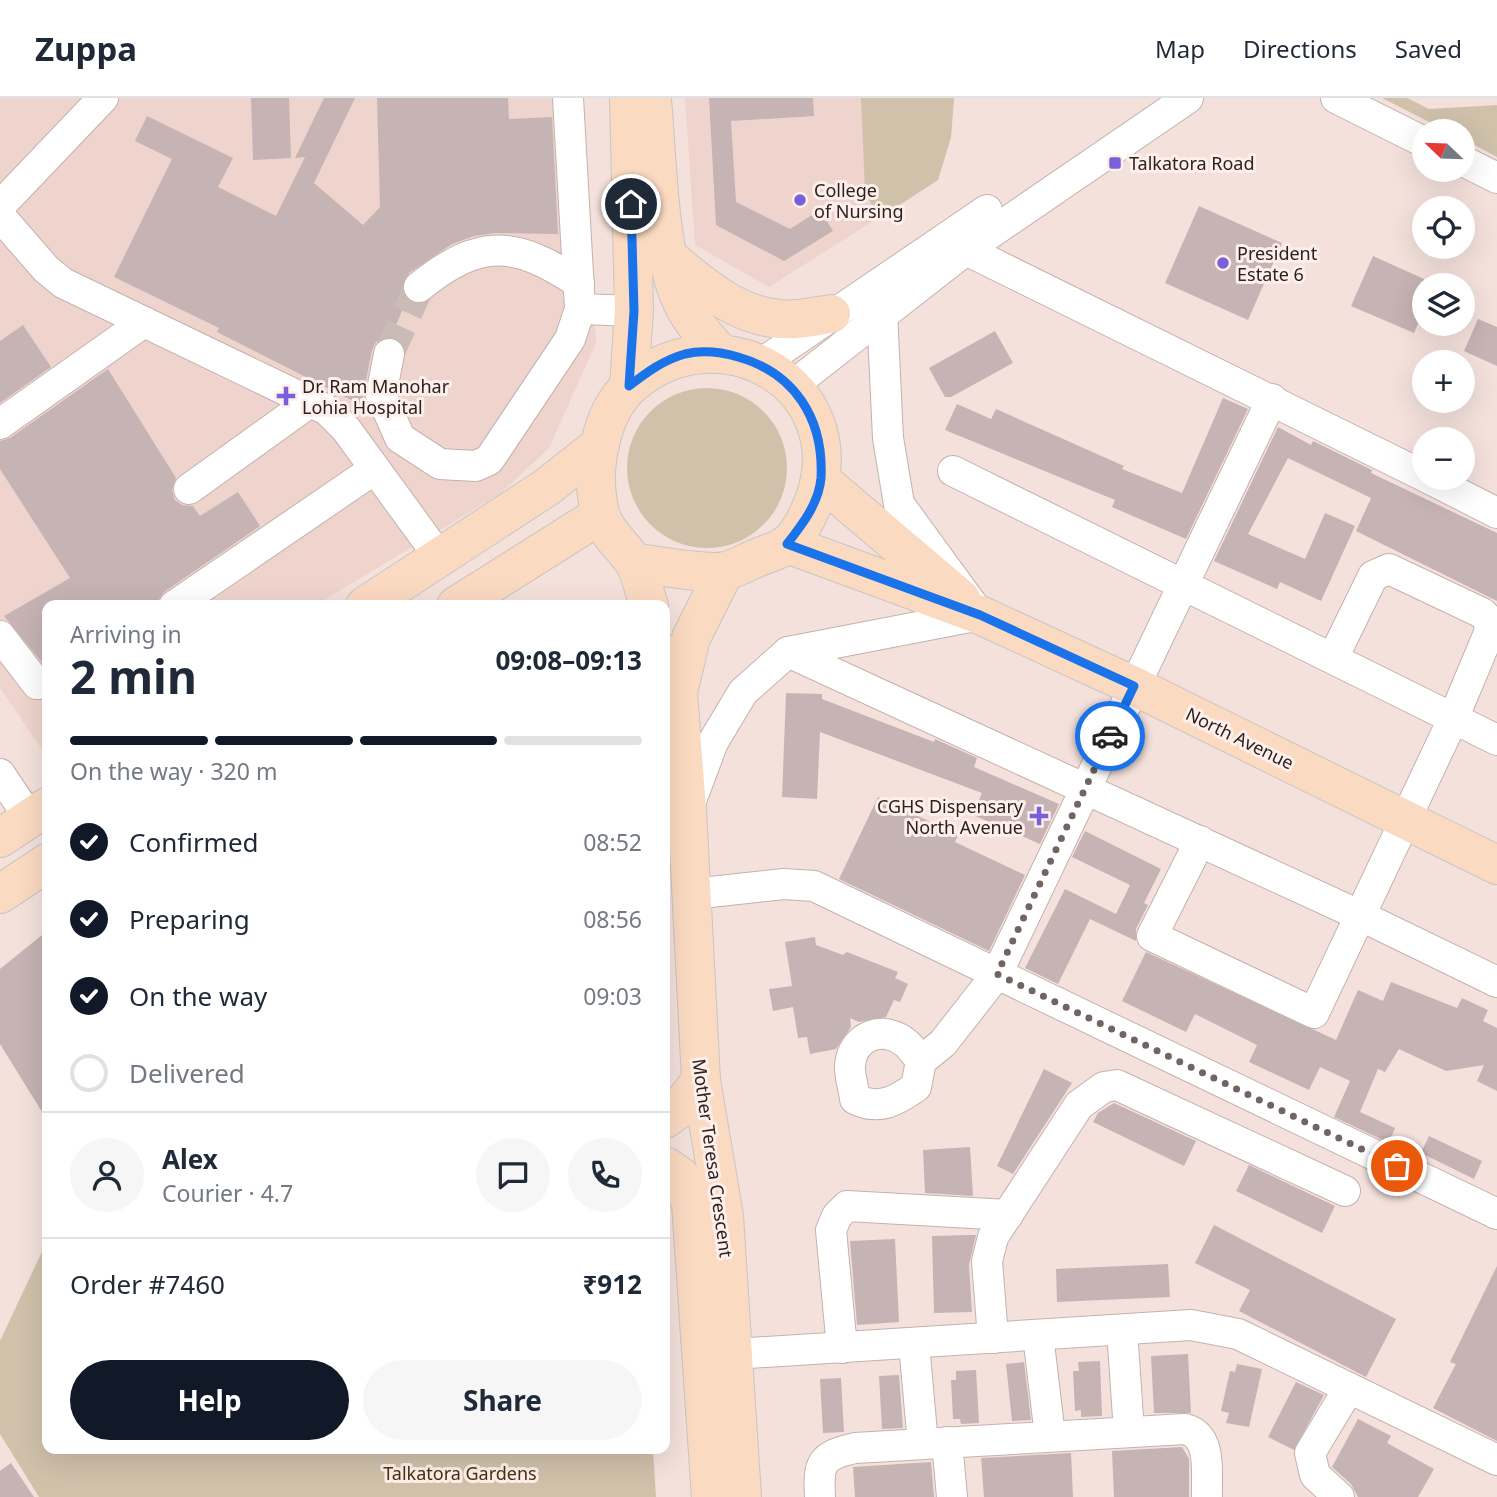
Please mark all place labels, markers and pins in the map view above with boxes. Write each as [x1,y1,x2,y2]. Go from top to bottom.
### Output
place label: Talkatora Road [1129,151,1255,175]
marker: Talkatora Road [1107,155,1123,171]
pin [601,174,661,234]
place label: College of Nursing [814,178,903,223]
marker: College of Nursing [792,192,808,208]
place label: President Estate 6 [1237,241,1318,286]
marker: President Estate 6 [1215,255,1231,271]
place label: Dr. Ram Manohar Lohia Hospital [302,374,450,419]
marker: Dr. Ram Manohar Lohia Hospital [276,386,296,406]
place label: CGHS Dispensary North Avenue [877,794,1024,839]
marker: CGHS Dispensary North Avenue [1029,806,1049,826]
pin [1367,1136,1427,1196]

